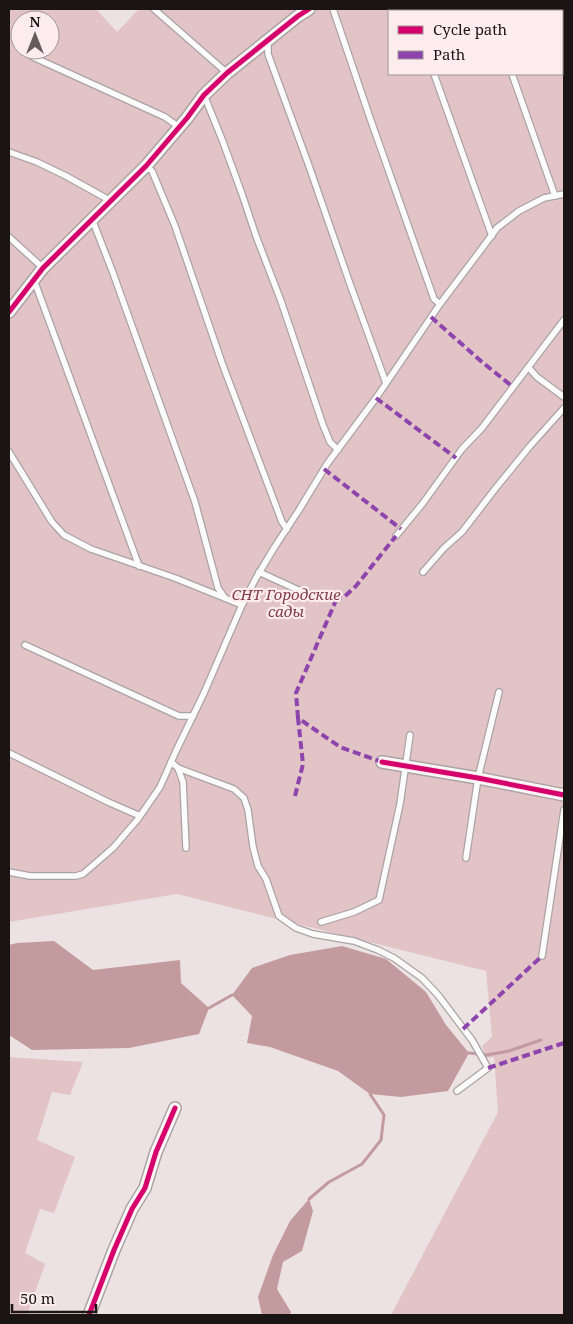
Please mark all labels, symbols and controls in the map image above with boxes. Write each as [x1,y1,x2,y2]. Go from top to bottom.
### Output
north arrow [10,10,60,60]
legend [388,10,563,75]
text: N [29,12,41,31]
text: Cycle path [433,19,508,39]
text: Path [433,44,466,64]
park label: СНТ Городские сады [231,584,341,621]
scale bar [12,1282,96,1314]
text: 50 m [20,1288,55,1308]

